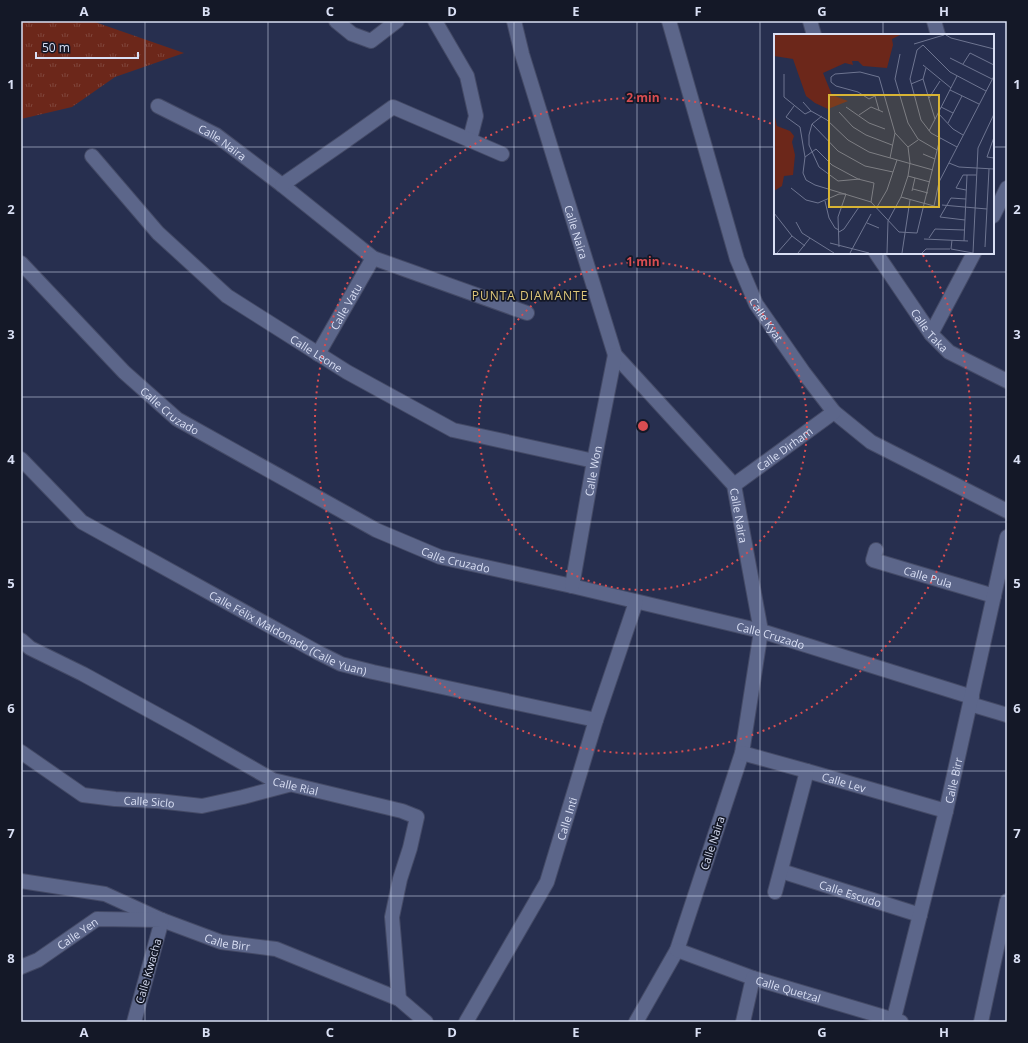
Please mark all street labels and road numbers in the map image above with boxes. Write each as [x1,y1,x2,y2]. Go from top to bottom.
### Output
street label: Calle Naira [196,120,250,163]
street label: Calle Naira [562,203,592,260]
street label: Calle Vatu [326,280,365,332]
street label: Calle Kyat [747,295,787,344]
street label: Calle Taka [908,305,952,355]
street label: Calle Leone [288,331,346,375]
street label: Calle Cruzado [138,383,202,438]
street label: Calle Dirham [753,423,815,474]
street label: Calle Won [580,444,604,497]
street label: Calle Naira [727,487,752,544]
street label: Calle Cruzado [419,543,492,575]
street label: Calle Pula [902,562,954,591]
street label: Calle Félix Maldonado (Calle Yuan) [207,587,368,678]
street label: Calle Cruzado [735,618,807,652]
street label: Calle Birr [940,755,965,805]
street label: Calle Lev [820,768,868,795]
street label: Calle Rial [272,773,320,798]
street label: Calle Siclo [123,792,176,810]
street label: Calle Inti [553,795,580,842]
street label: Calle Naira [696,814,728,872]
street label: Calle Escudo [818,876,884,910]
street label: Calle Yen [54,913,101,952]
street label: Calle Birr [203,929,252,953]
street label: Calle Kwacha [132,937,164,1005]
street label: Calle Quetzal [754,972,823,1005]

